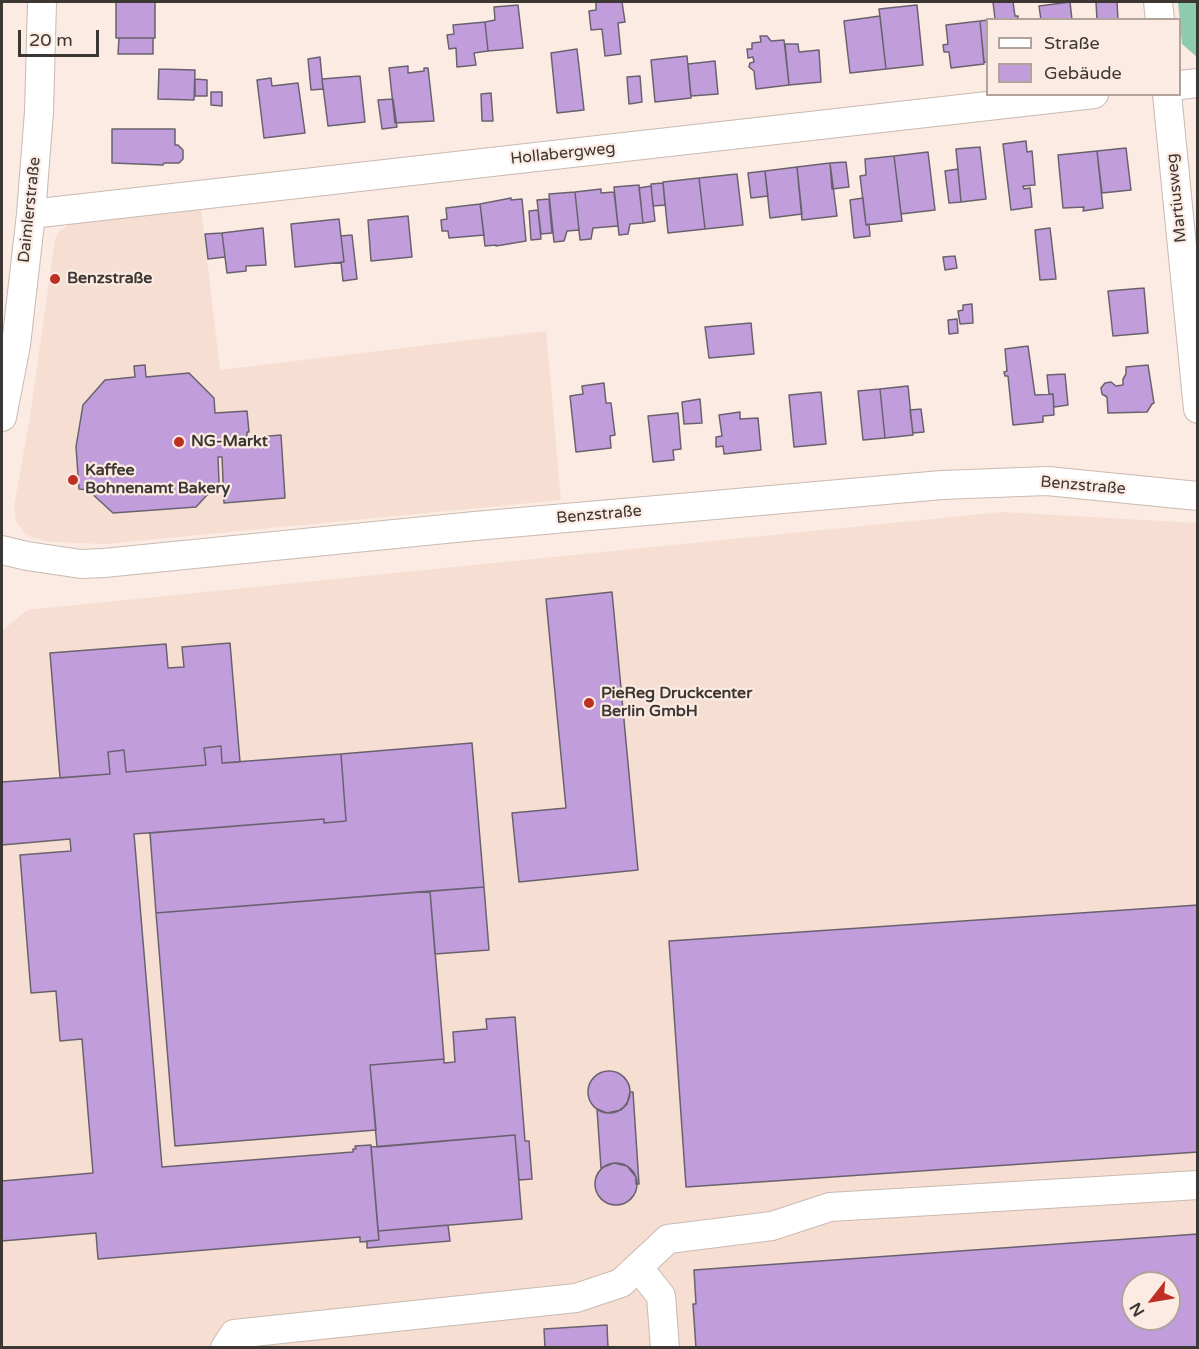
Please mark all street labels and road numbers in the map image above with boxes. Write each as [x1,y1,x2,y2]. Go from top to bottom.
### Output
street label: Hollabergweg [510,139,616,169]
street label: Martiusweg [1163,152,1191,244]
street label: Daimlerstraße [15,156,45,264]
street label: Benzstraße [1040,473,1126,499]
street label: Benzstraße [556,502,642,528]

